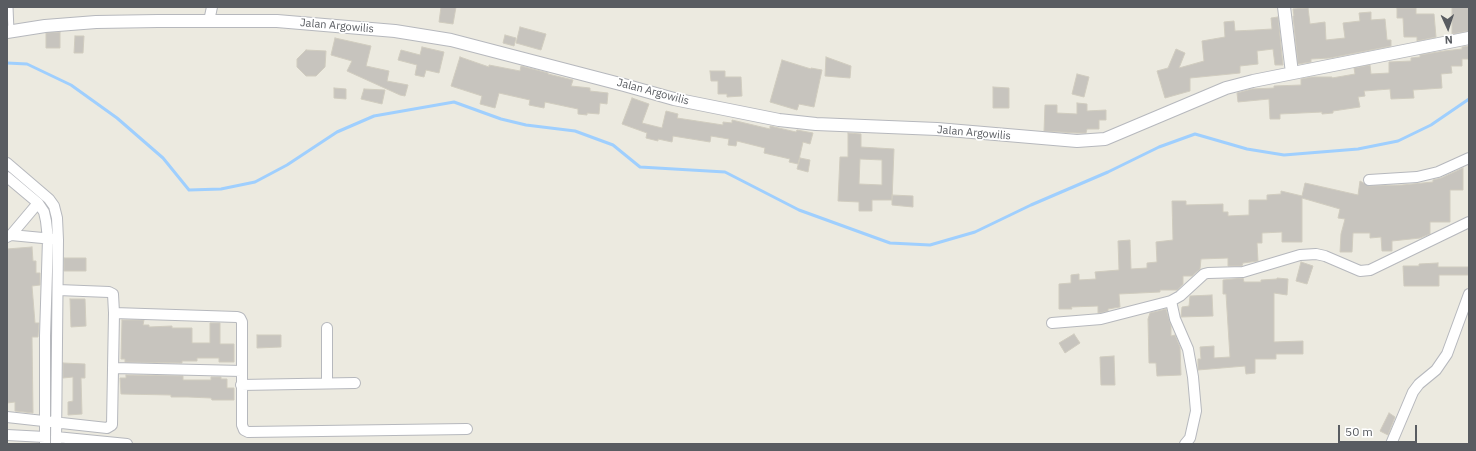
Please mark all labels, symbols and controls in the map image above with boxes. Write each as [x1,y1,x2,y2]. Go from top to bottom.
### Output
north arrow [1428,8,1468,48]
street label: Jalan Argowilis [299,16,375,36]
text: N [1444,33,1453,47]
street label: Jalan Argowilis [615,76,691,108]
street label: Jalan Argowilis [936,123,1012,143]
scale bar [1340,417,1419,443]
text: 50 m [1345,424,1373,439]

